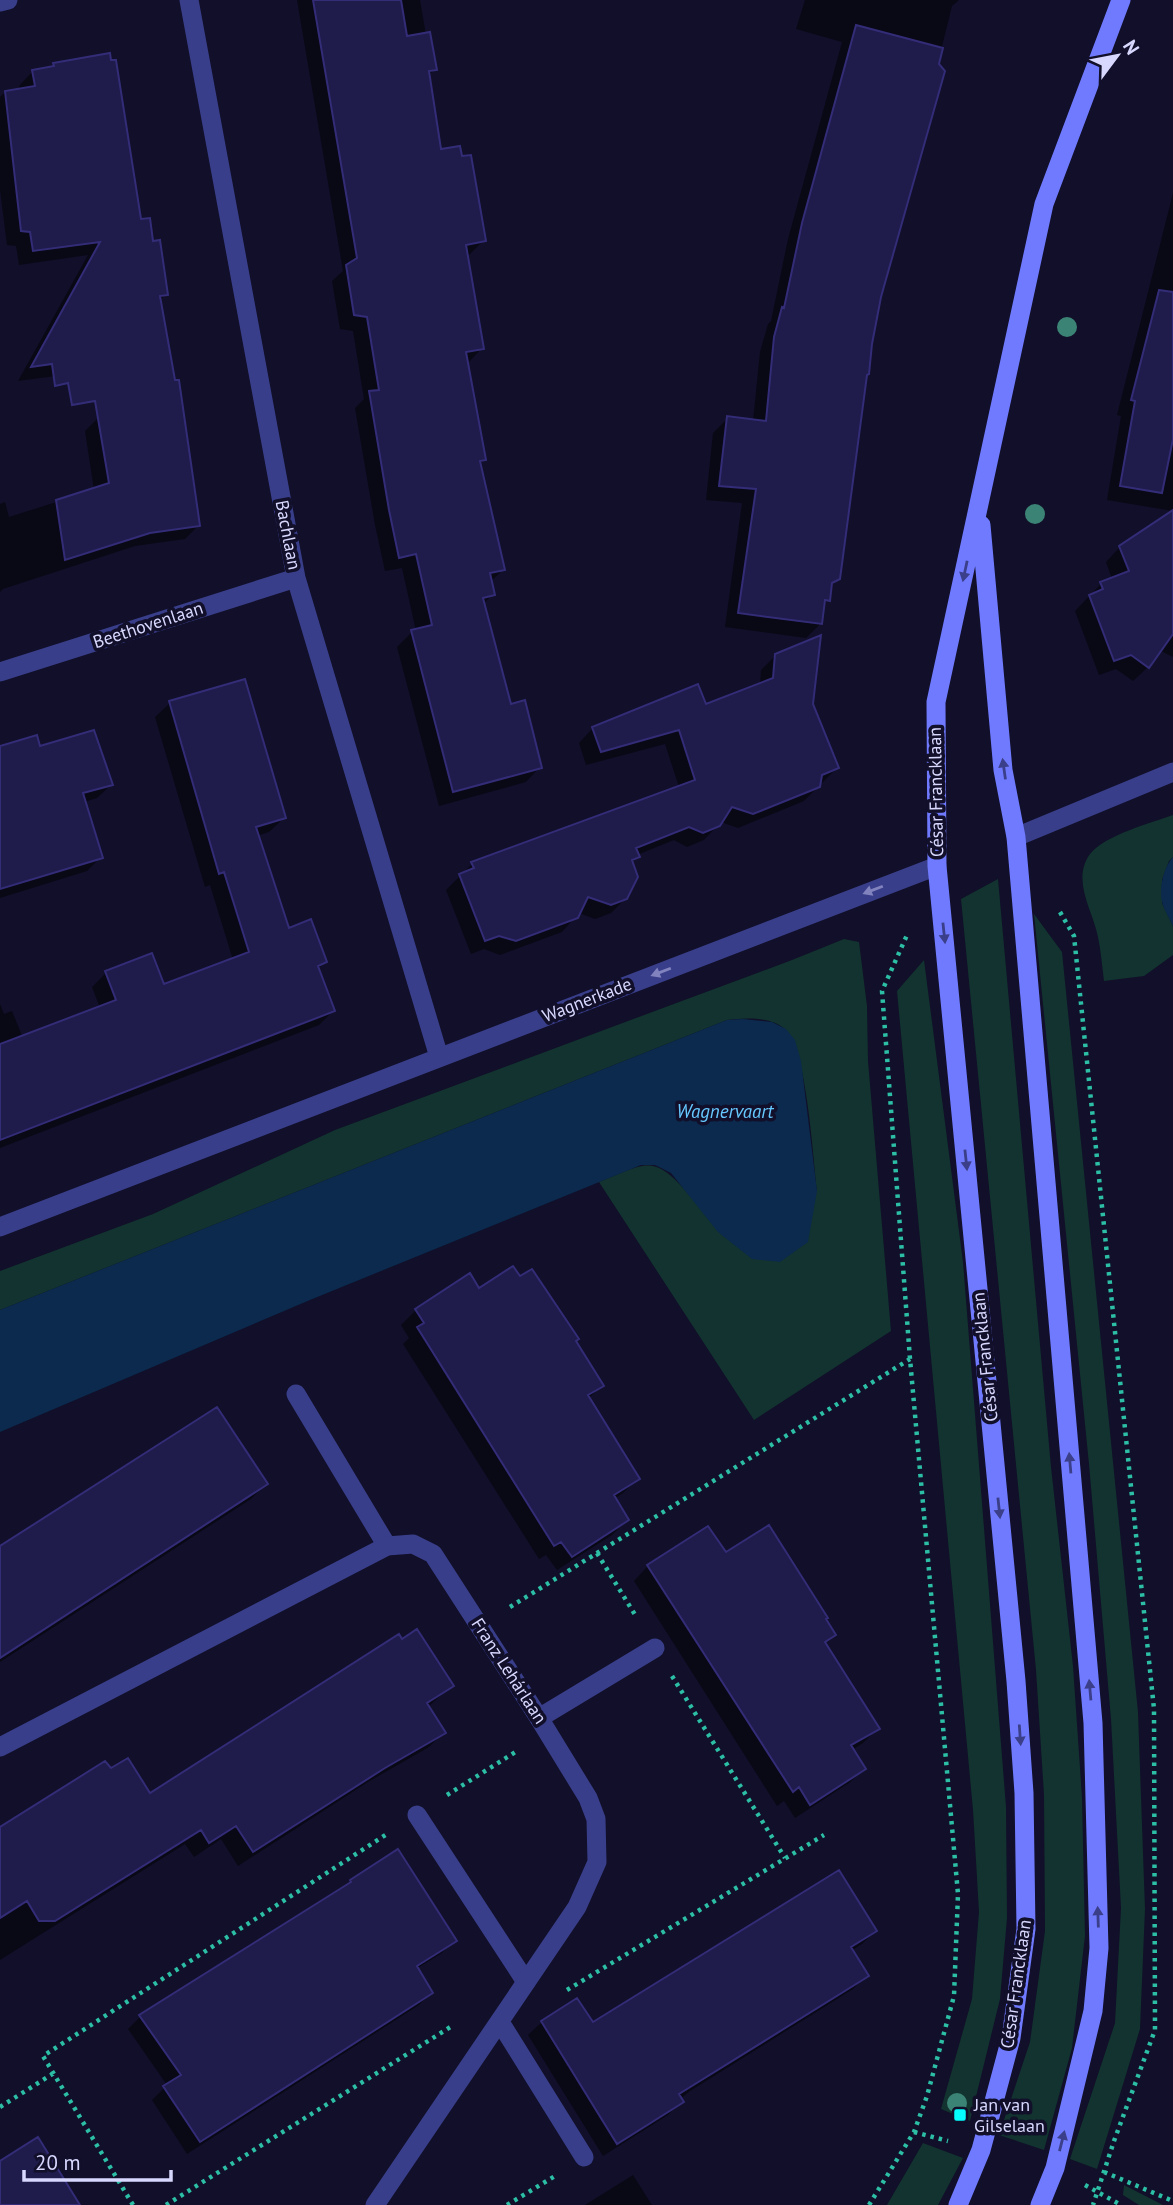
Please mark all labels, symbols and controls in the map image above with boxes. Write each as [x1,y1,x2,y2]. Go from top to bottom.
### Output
north arrow [1082,21,1152,91]
text: N [1118,35,1145,59]
street label: Bachlaan [270,498,306,572]
one-way arrow [959,560,970,582]
street label: Beethovenlaan [90,596,206,653]
street label: César Francklaan [923,727,948,857]
one-way arrow [998,758,1009,780]
one-way arrow [863,885,884,896]
one-way arrow [938,923,949,945]
one-way arrow [651,966,672,977]
street label: Wagnerkade [539,972,635,1027]
water label: Wagnervaart [676,1099,775,1123]
one-way arrow [960,1149,971,1171]
street label: César Francklaan [966,1291,1003,1423]
one-way arrow [1064,1452,1075,1474]
one-way arrow [994,1497,1005,1519]
street label: Franz Lehárlaan [467,1613,552,1728]
one-way arrow [1084,1678,1095,1700]
one-way arrow [1015,1724,1026,1746]
one-way arrow [1093,1906,1104,1928]
street label: César Francklaan [995,1918,1036,2050]
place label: Jan van Gilselaan [973,2093,1045,2137]
marker: Jan van Gilselaan [952,2107,968,2123]
one-way arrow [1057,2129,1068,2151]
scale bar [24,2138,172,2182]
text: 20 m [35,2149,81,2176]

